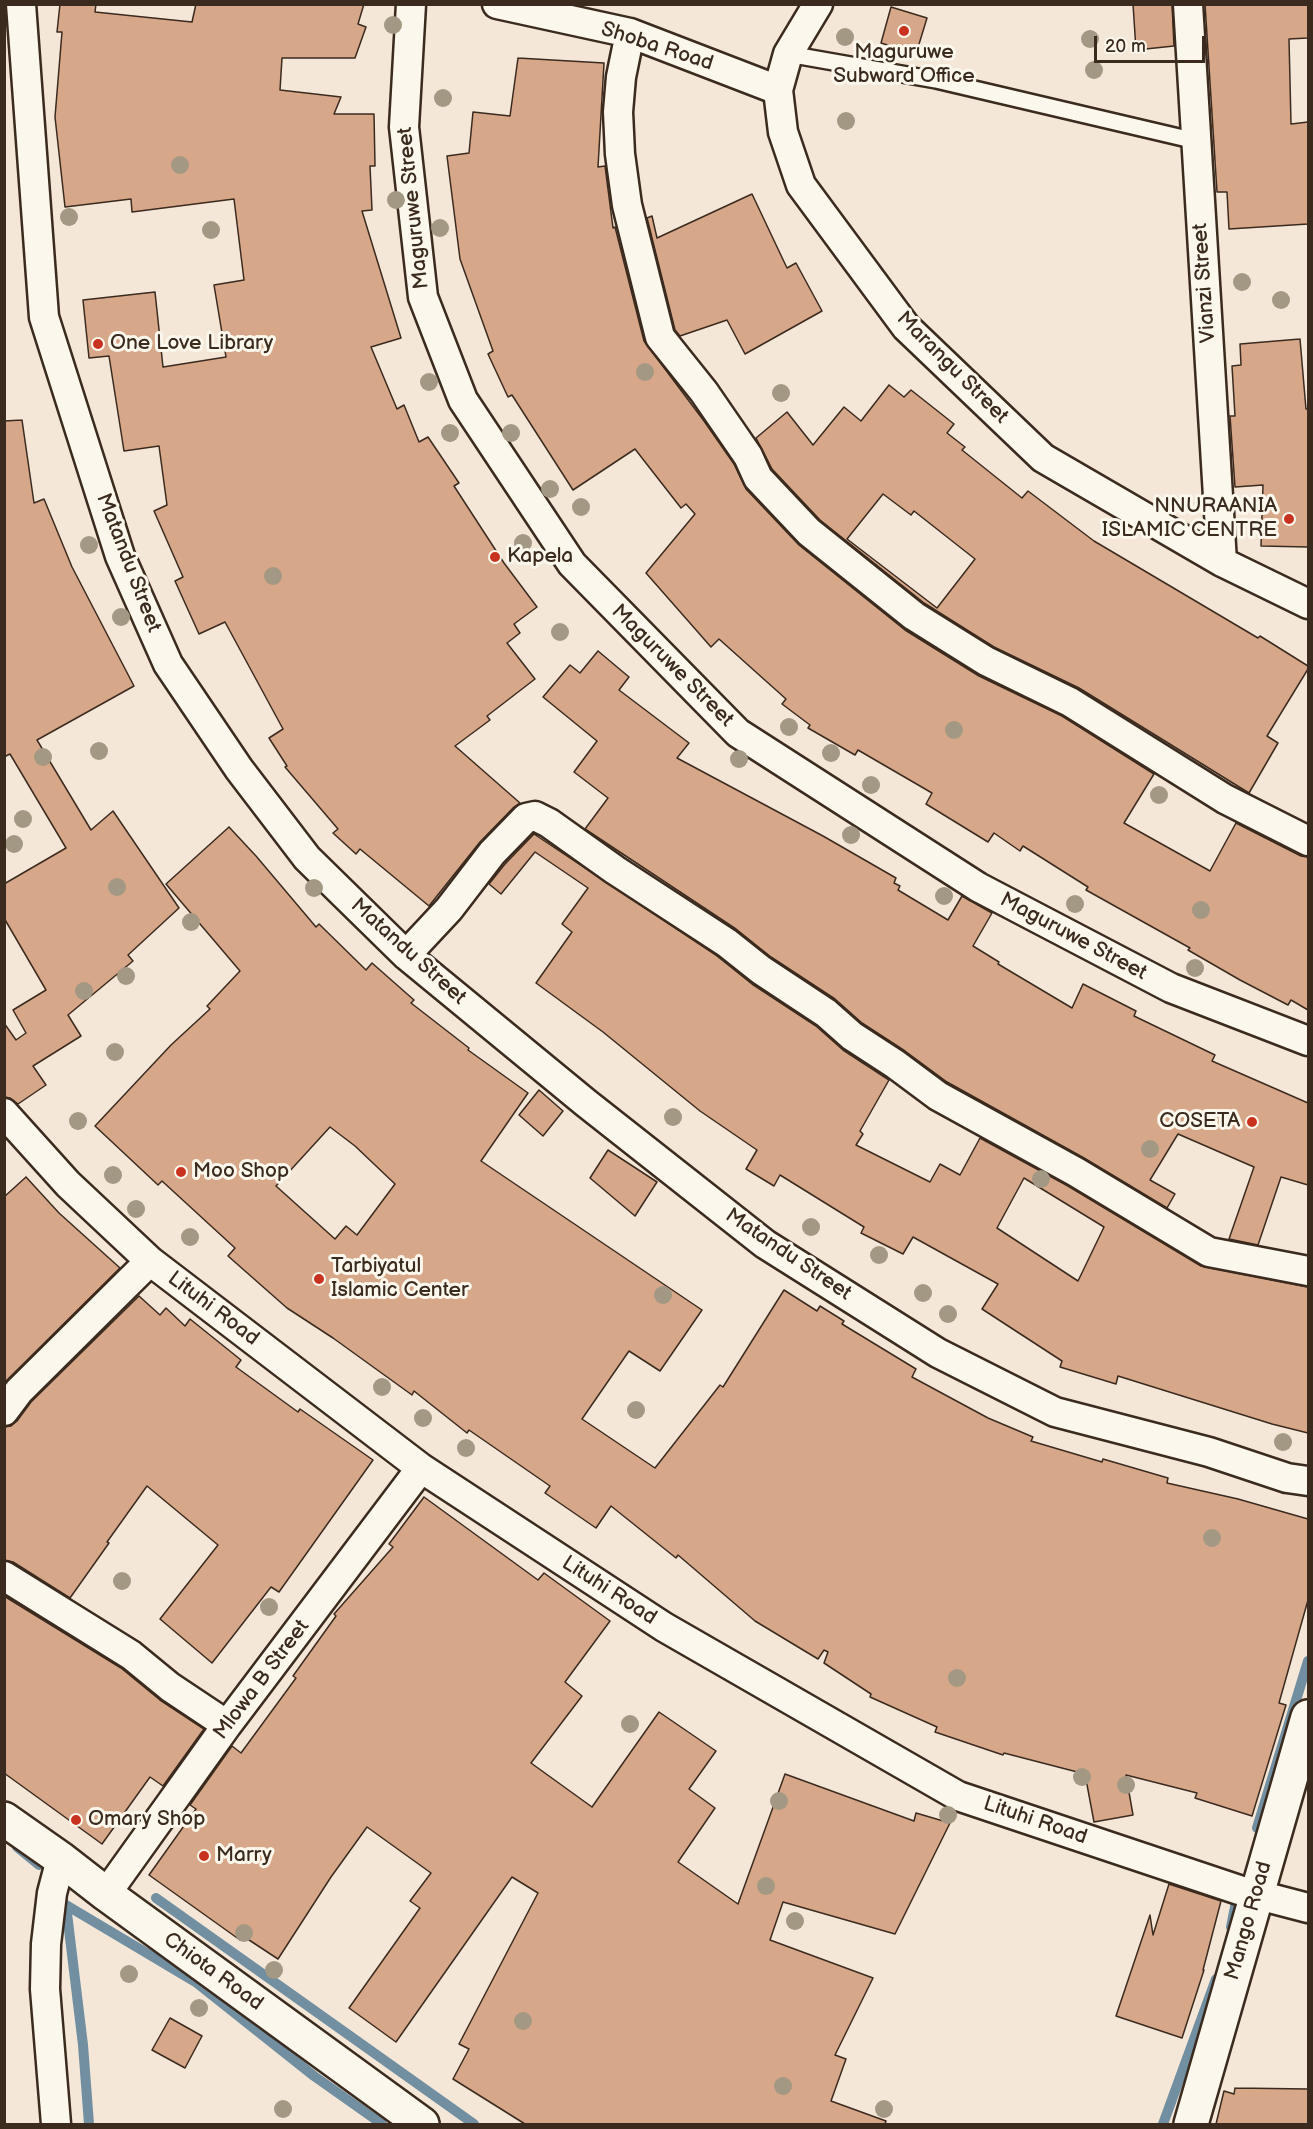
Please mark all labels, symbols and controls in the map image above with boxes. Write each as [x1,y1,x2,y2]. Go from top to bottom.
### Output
street label: Shoba Road [598,17,716,77]
marker: Maguruwe Subward Office [897,24,911,38]
scale bar [1097,24,1208,62]
text: 20 m [1105,36,1146,57]
place label: Maguruwe Subward Office [833,40,975,90]
street label: Maguruwe Street [393,126,435,290]
street label: Vianzi Street [1188,222,1222,344]
street label: Marangu Street [891,307,1013,429]
place label: One Love Library [110,331,273,357]
marker: One Love Library [91,337,105,351]
street label: Matandu Street [90,490,166,636]
place label: NNURAANIA ISLAMIC CENTRE [1102,494,1277,544]
marker: NNURAANIA ISLAMIC CENTRE [1282,512,1296,526]
place label: Kapela [507,544,573,570]
marker: Kapela [488,550,502,564]
street label: Maguruwe Street [606,600,738,732]
street label: Maguruwe Street [995,888,1151,986]
street label: Matandu Street [345,894,471,1010]
place label: COSETA [1159,1109,1240,1135]
marker: COSETA [1245,1115,1259,1129]
place label: Moo Shop [193,1159,289,1185]
marker: Moo Shop [174,1165,188,1179]
street label: Matandu Street [720,1204,856,1306]
place label: Tarbiyatul Islamic Center [331,1254,469,1304]
street label: Lituhi Road [162,1266,264,1352]
marker: Tarbiyatul Islamic Center [312,1272,326,1286]
street label: Lituhi Road [557,1551,661,1631]
street label: Mlowa B Street [209,1615,315,1745]
street label: Lituhi Road [980,1792,1090,1850]
place label: Omary Shop [88,1807,205,1833]
marker: Omary Shop [69,1813,83,1827]
place label: Marry [216,1843,272,1869]
marker: Marry [197,1849,211,1863]
street label: Mango Road [1220,1859,1278,1983]
street label: Chiota Road [158,1927,268,2017]

